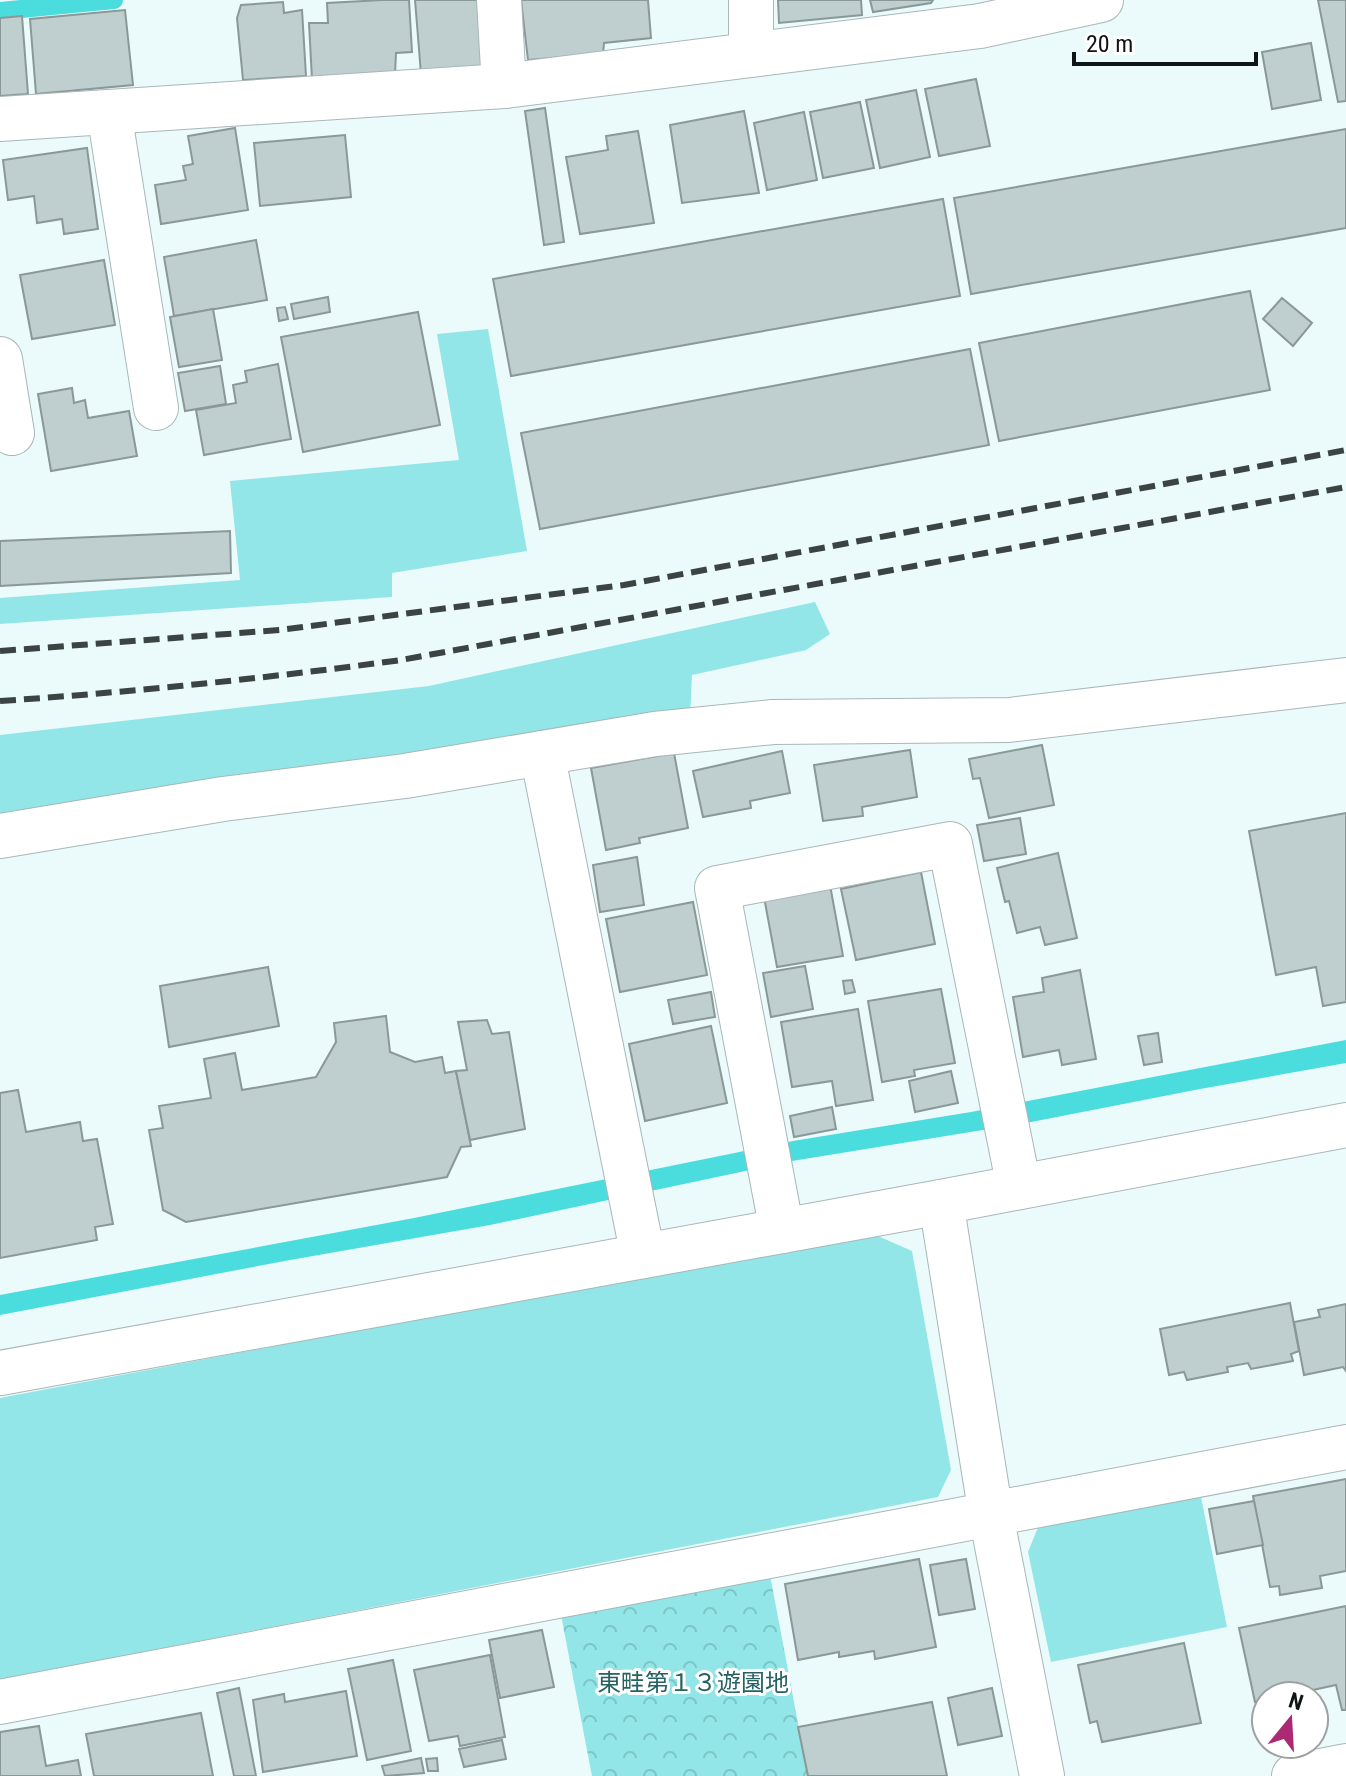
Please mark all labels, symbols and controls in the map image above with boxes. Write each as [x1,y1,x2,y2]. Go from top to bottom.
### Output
scale bar [1074,16,1256,66]
text: 20 m [1086,30,1133,58]
park label: 東畦第１３遊園地 [597,1669,789,1697]
north arrow [1250,1680,1330,1760]
text: N [1286,1687,1306,1715]

